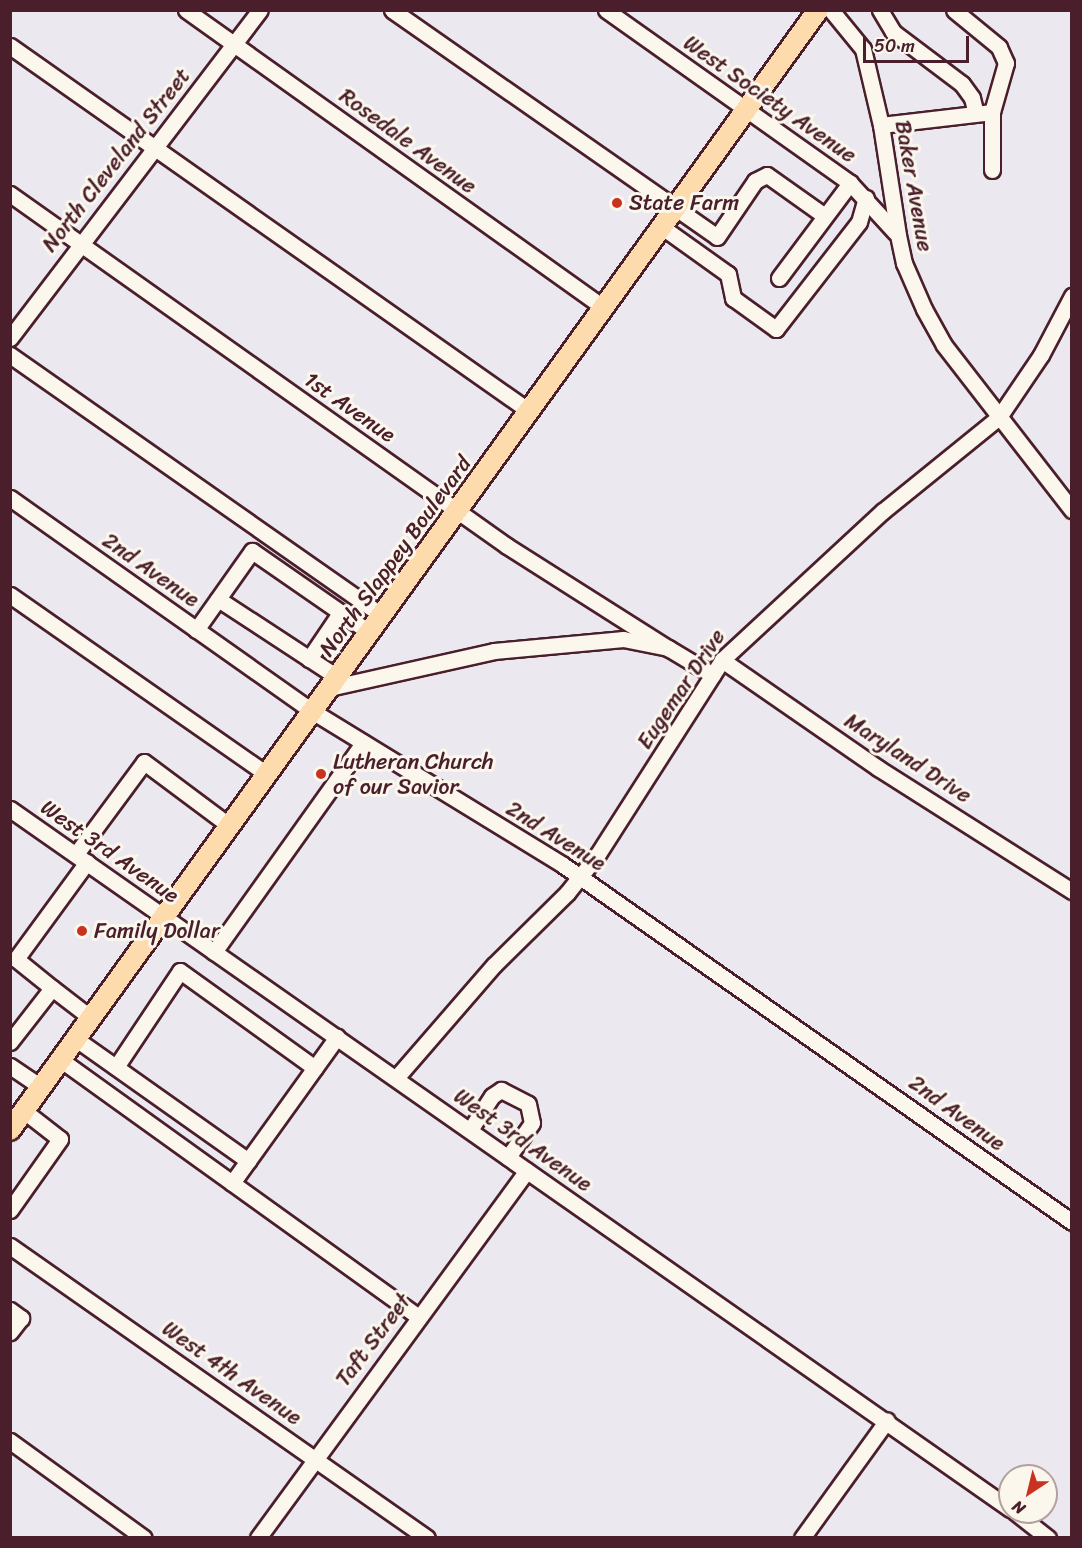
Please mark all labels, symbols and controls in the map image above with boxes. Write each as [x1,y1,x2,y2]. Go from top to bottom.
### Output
scale bar [866,24,972,62]
street label: West Society Avenue [679,30,861,168]
text: 50 m [874,30,915,62]
street label: North Cleveland Street [36,63,196,257]
street label: Rosedale Avenue [335,83,481,199]
street label: Baker Avenue [889,118,939,254]
place label: State Farm [629,190,739,216]
marker: State Farm [610,196,624,210]
street label: 1st Avenue [299,366,401,448]
street label: North Slappey Boulevard [314,451,476,661]
street label: 2nd Avenue [98,527,204,613]
street label: Eugemar Drive [631,624,731,754]
street label: Maryland Drive [840,707,976,809]
place label: Lutheran Church of our Savior [333,748,494,800]
marker: Lutheran Church of our Savior [314,767,328,781]
street label: West 3rd Avenue [36,794,184,908]
street label: 2nd Avenue [501,795,611,877]
place label: Family Dollar [94,918,220,944]
marker: Family Dollar [75,924,89,938]
street label: 2nd Avenue [904,1069,1010,1157]
street label: West 3rd Avenue [449,1083,597,1197]
street label: Taft Street [330,1288,416,1392]
street label: West 4th Avenue [157,1315,307,1431]
north arrow [998,1464,1058,1524]
text: N [1006,1492,1031,1523]

